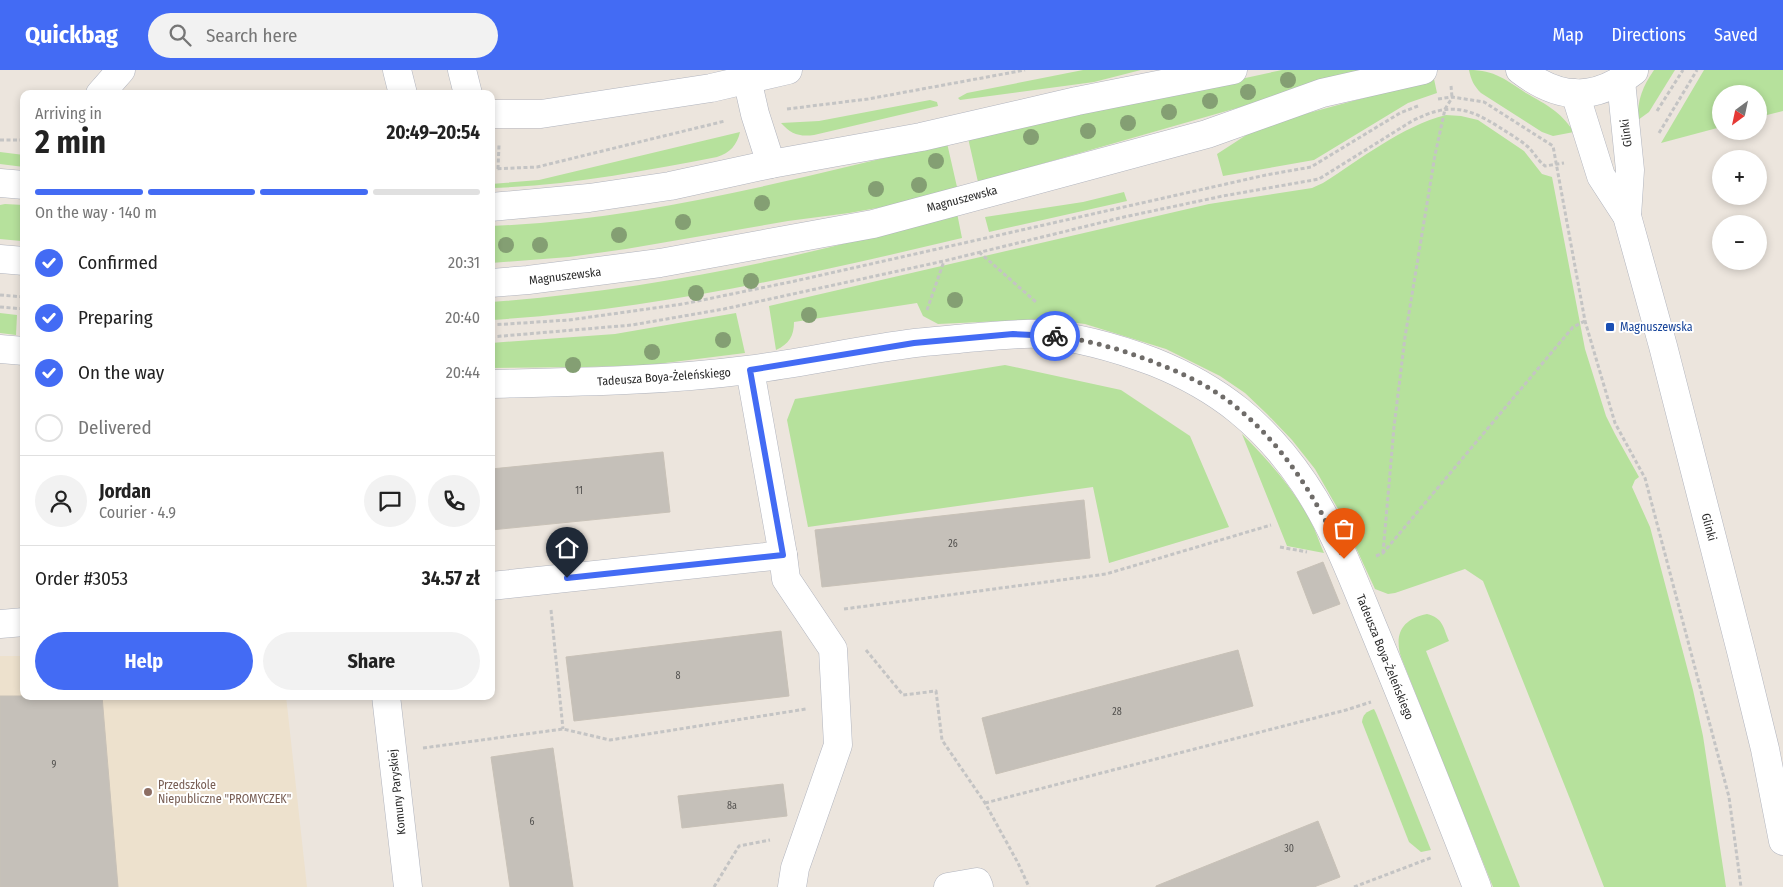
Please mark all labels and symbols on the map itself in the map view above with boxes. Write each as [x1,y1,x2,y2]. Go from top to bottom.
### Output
north arrow [1712,85,1768,140]
street label: Glinki [1617,118,1635,148]
street label: Magnuszewska [925,183,999,215]
street label: Magnuszewska [528,265,602,287]
courier [1030,311,1080,361]
place label: Magnuszewska [1620,320,1693,334]
marker: Magnuszewska [1604,321,1616,333]
street label: Tadeusza Boya-Żeleńskiego [597,364,731,389]
house number: 11 [575,485,583,497]
pin [1323,508,1365,559]
street label: Glinki [1699,512,1719,542]
pin [546,527,588,578]
house number: 26 [948,538,958,550]
street label: Tadeusza Boya-Żeleńskiego [1353,592,1417,722]
house number: 8 [676,670,681,682]
house number: 28 [1112,706,1122,718]
street label: Komuny Paryskiej [386,748,408,836]
house number: 9 [52,759,57,771]
place label: Przedszkole Niepubliczne "PROMYCZEK" [158,778,291,806]
marker: Przedszkole Niepubliczne "PROMYCZEK" [142,786,154,798]
house number: 8a [727,800,737,812]
house number: 6 [530,816,535,828]
house number: 30 [1284,843,1294,855]

